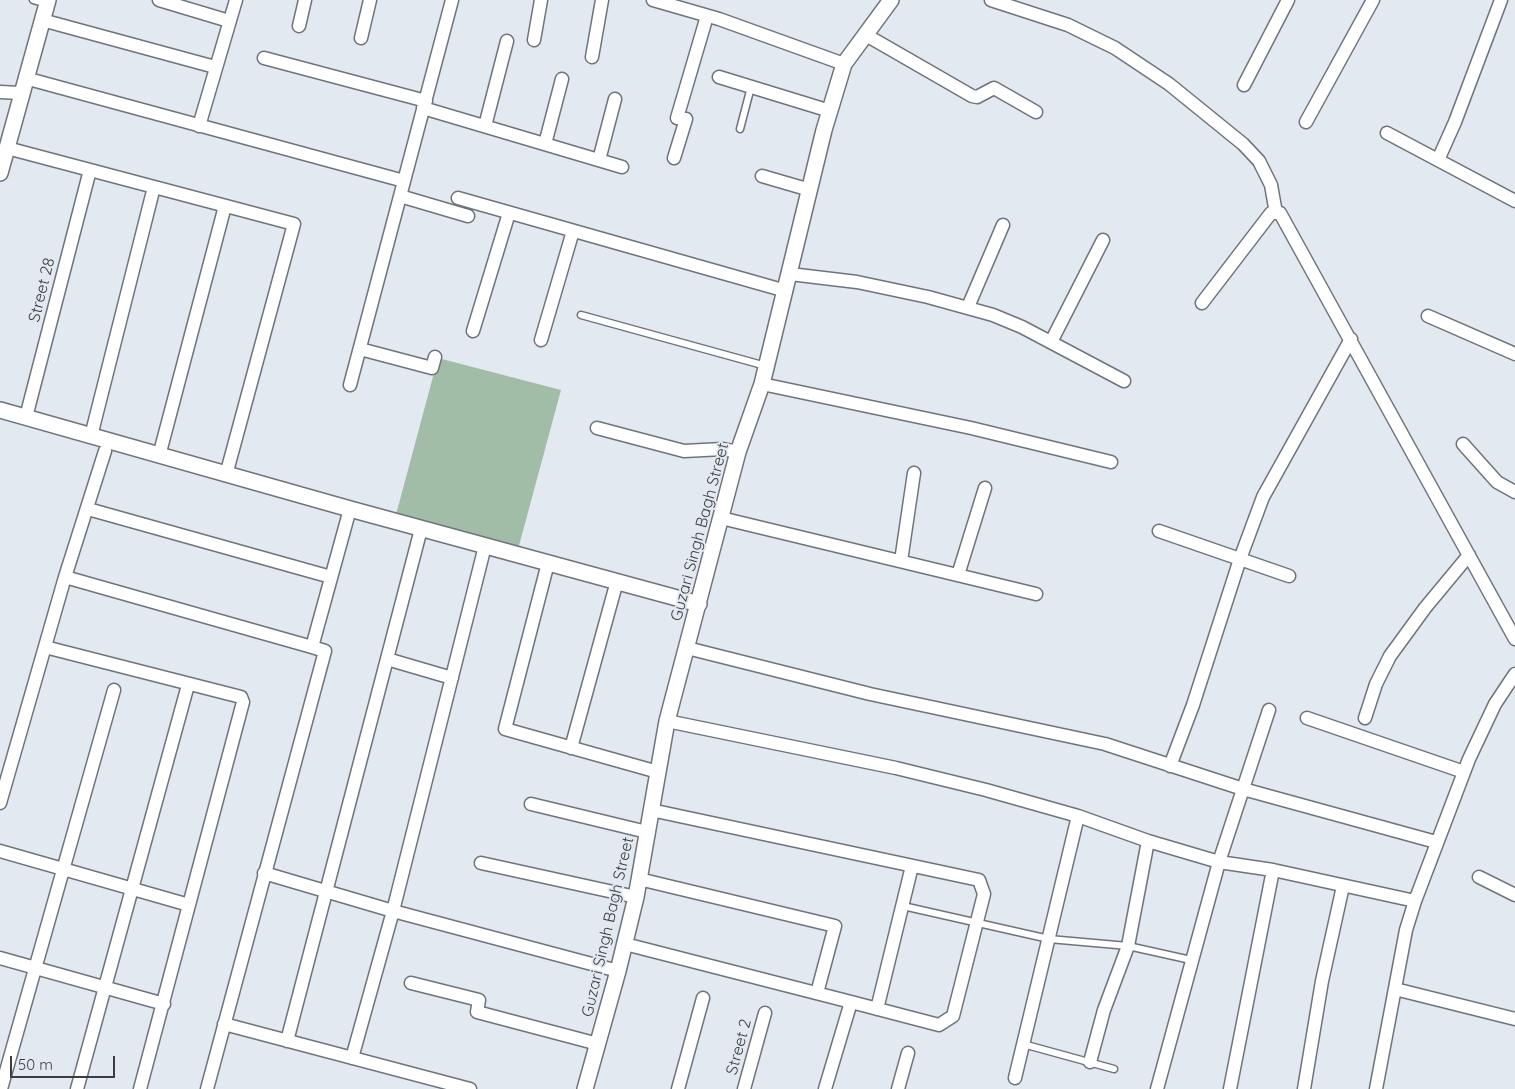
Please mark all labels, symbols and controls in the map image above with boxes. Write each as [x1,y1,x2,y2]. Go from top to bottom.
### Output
street label: Street 28 [25,256,59,324]
street label: Guzari Singh Bagh Street [667,441,733,623]
street label: Guzari Singh Bagh Street [578,835,638,1019]
street label: Street 2 [722,1017,756,1077]
scale bar [12,1046,118,1078]
text: 50 m [18,1055,53,1074]

